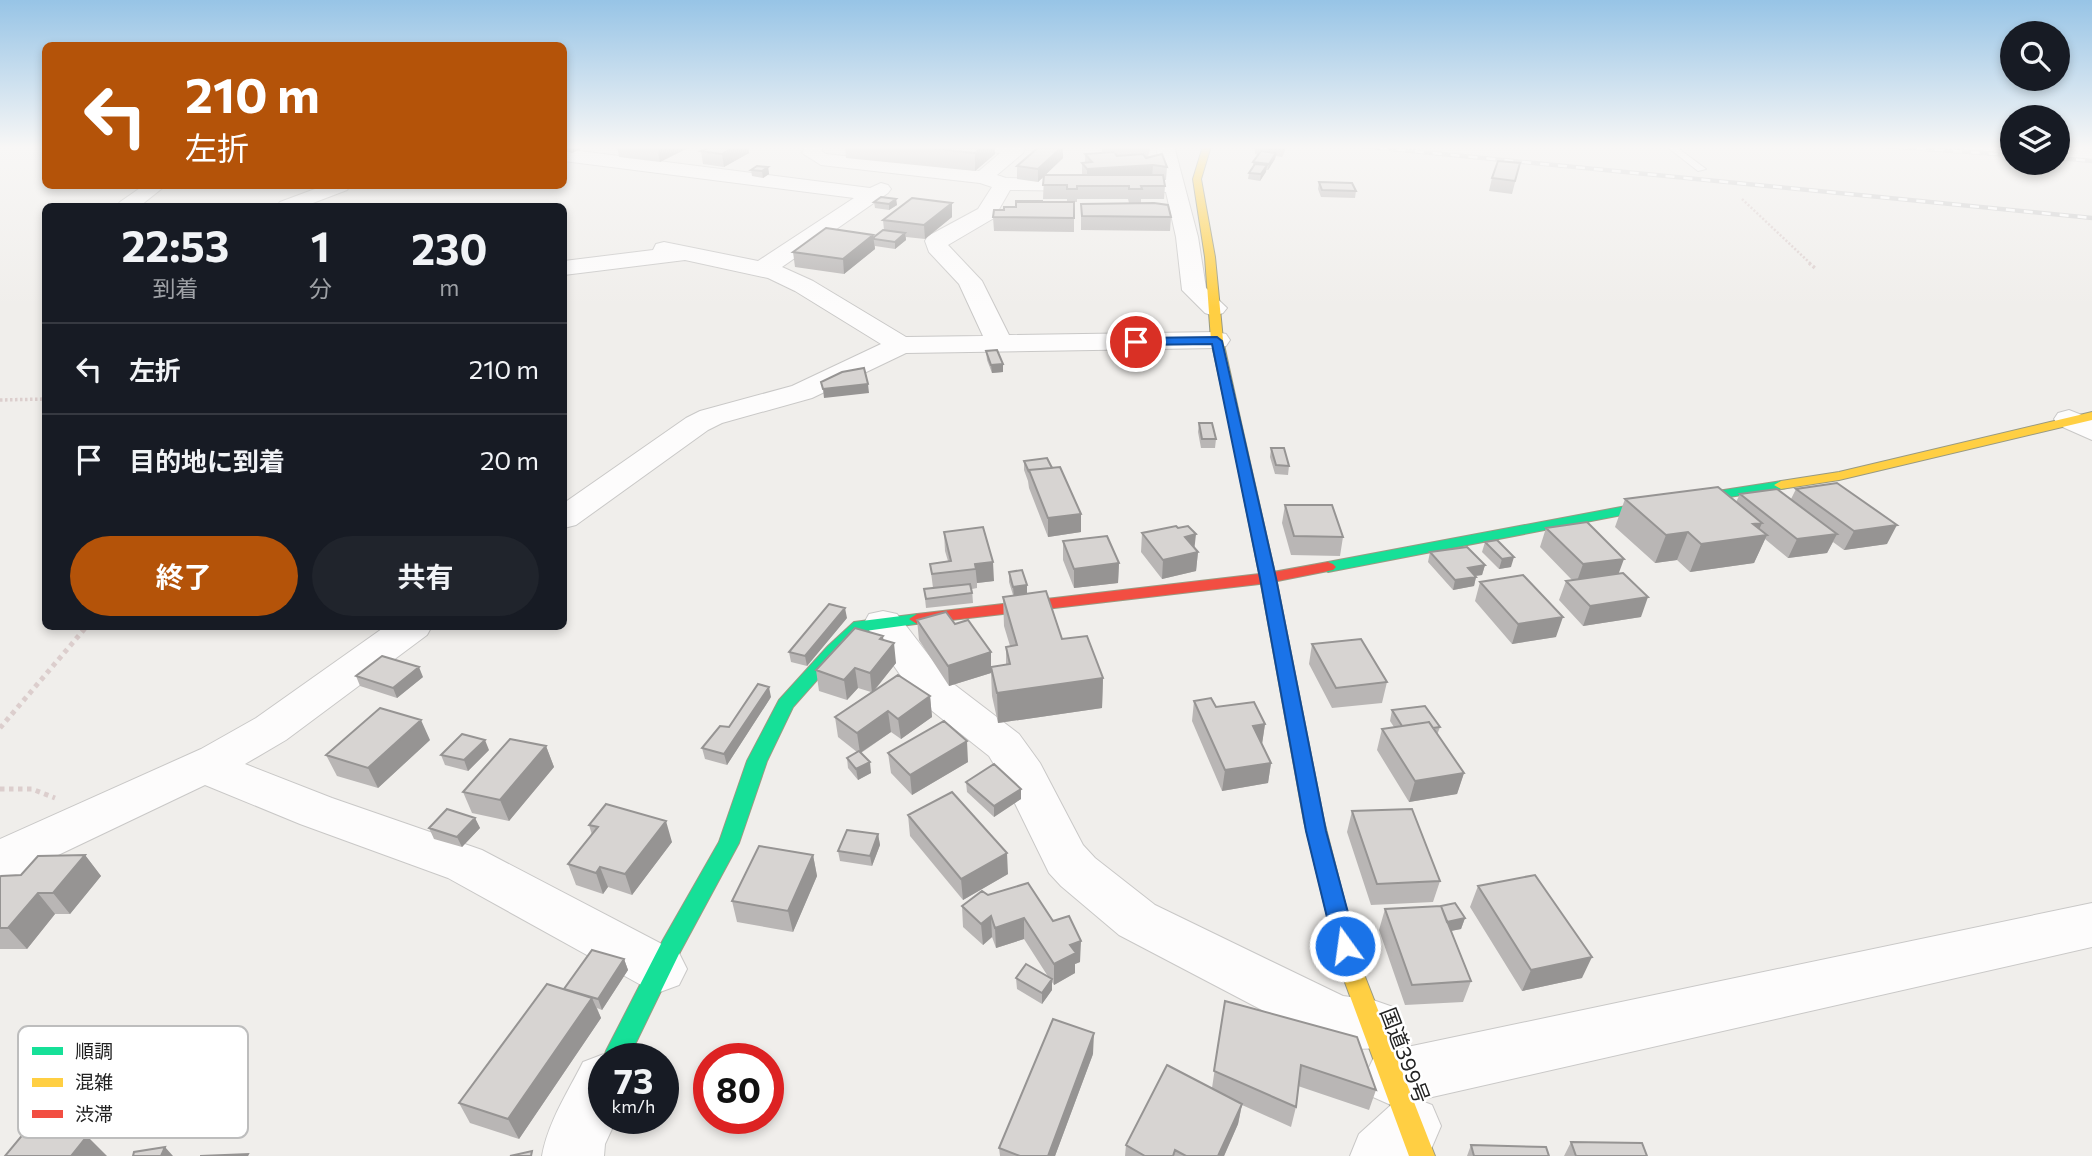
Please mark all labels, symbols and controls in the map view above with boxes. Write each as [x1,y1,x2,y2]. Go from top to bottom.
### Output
map controls [2000,21,2070,175]
button: search [2000,21,2070,91]
text: 210 m [185,63,320,123]
icon: left [70,70,161,161]
button: layers [2000,105,2070,175]
text: 左折 [185,127,249,167]
text: 22:53 [121,219,229,271]
text: 1 [311,219,330,271]
text: 230 [411,222,488,274]
text: m [439,273,459,301]
text: 到着 [152,274,198,302]
text: 分 [309,274,332,302]
pin [1106,312,1166,372]
icon: arrive [1117,323,1155,361]
icon: left [70,350,108,388]
text: 210 m [469,353,539,384]
text: 左折 [129,354,181,385]
icon: arrive [70,441,108,479]
text: 20 m [480,444,539,475]
text: 目的地に到着 [129,445,285,476]
button: 終了 [70,536,298,616]
button: 共有 [312,536,539,616]
position arrow [1308,909,1382,983]
street label: 国道399号 [1376,1004,1436,1106]
legend [18,1026,248,1138]
text: 順調 [75,1039,113,1062]
speed limit sign: 80 [693,1043,784,1134]
text: 73 [614,1058,653,1101]
text: 混雑 [75,1070,113,1093]
text: km/h [612,1095,655,1117]
text: 渋滞 [75,1102,113,1125]

